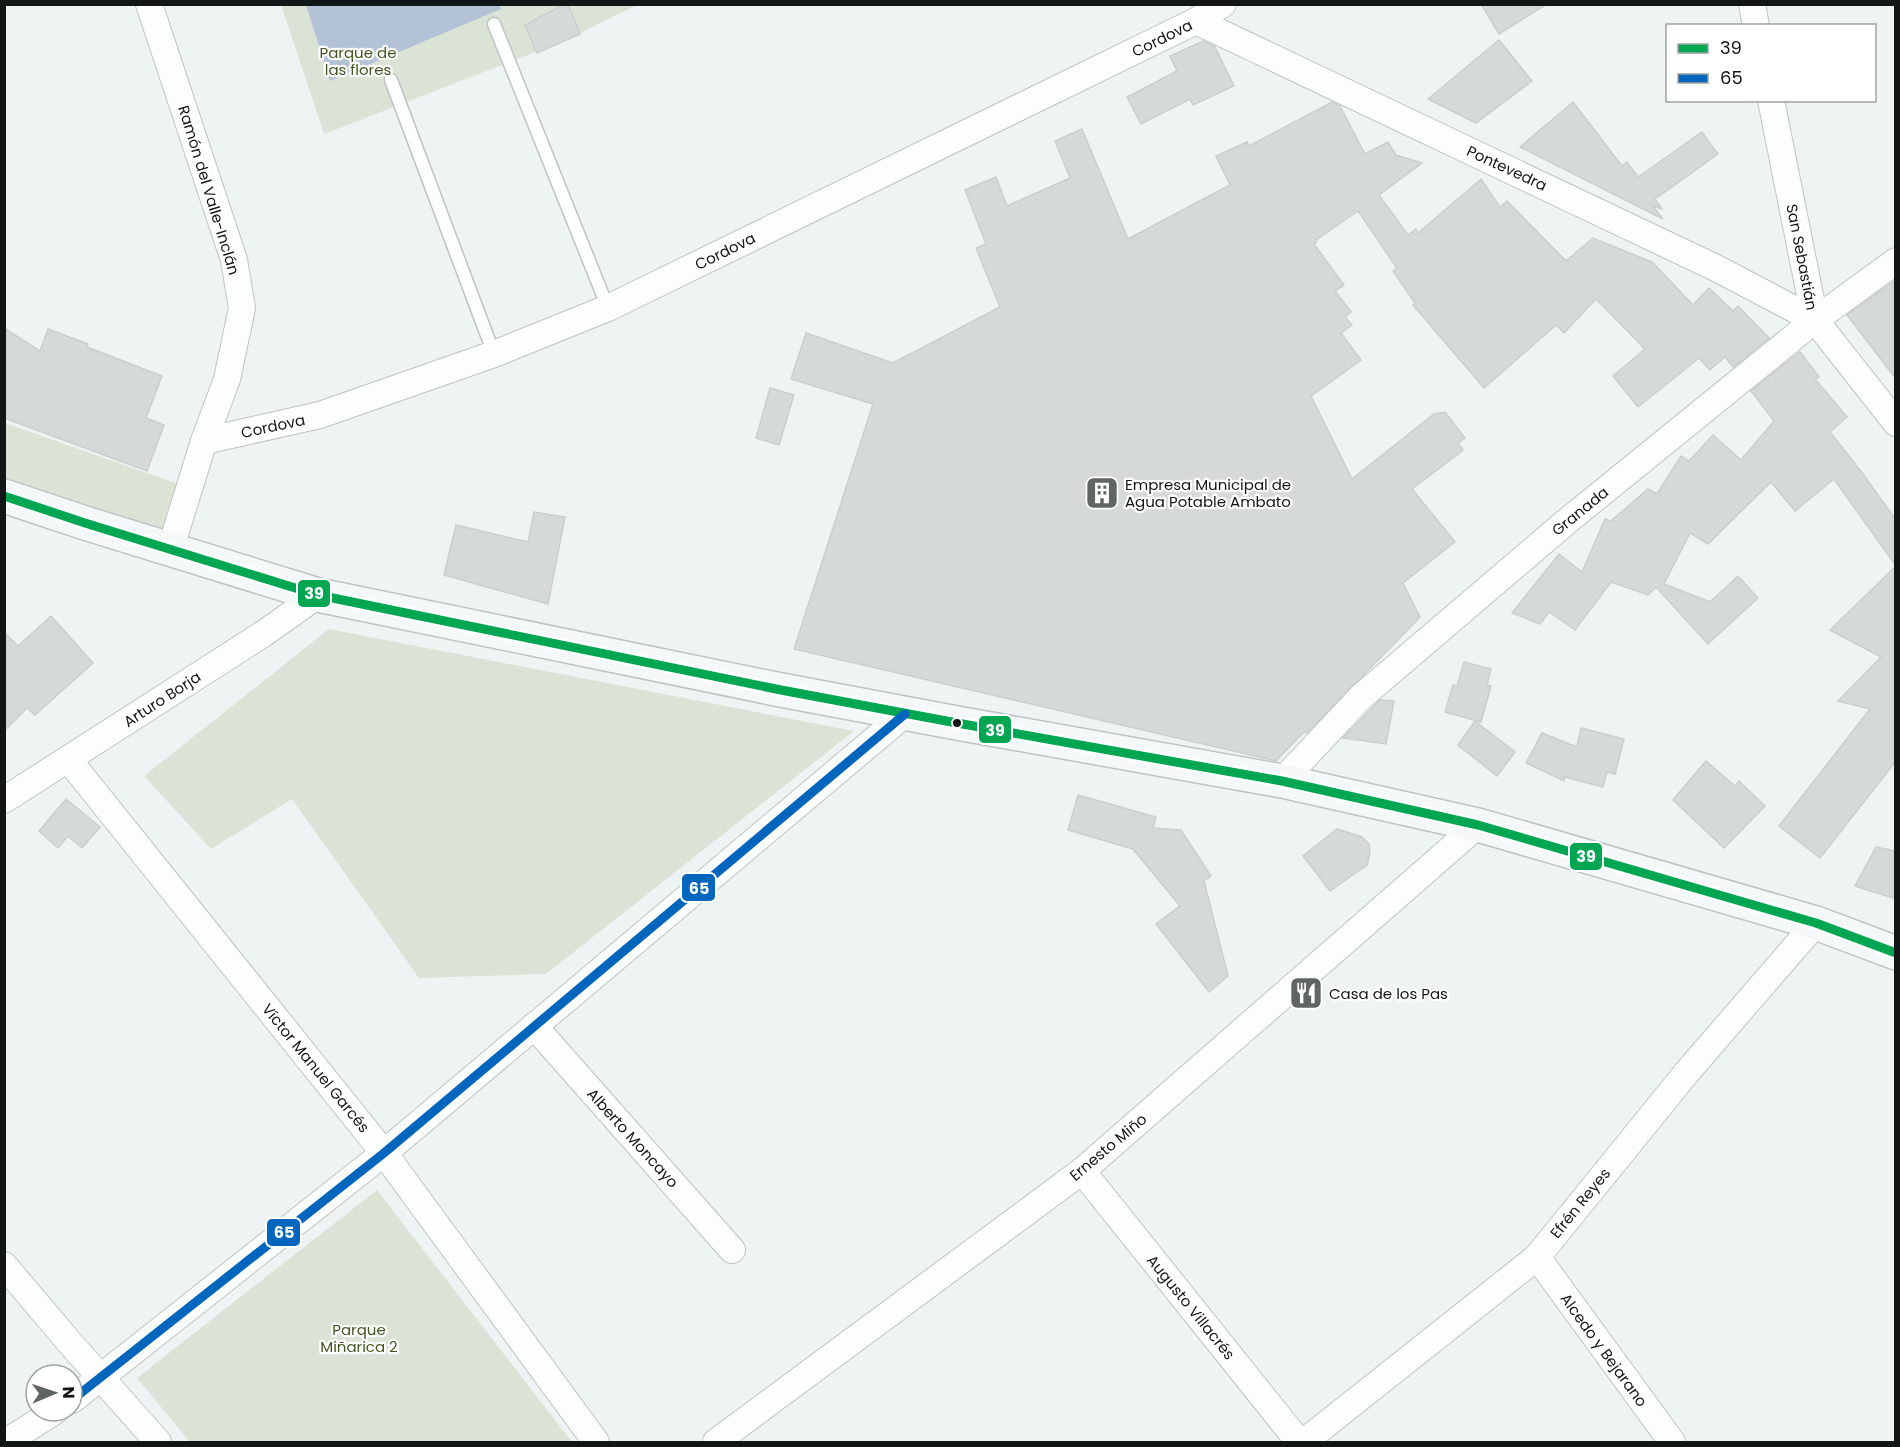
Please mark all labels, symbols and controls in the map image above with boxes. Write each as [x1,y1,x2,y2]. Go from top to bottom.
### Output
street label: Cordova [1128,14,1196,62]
legend [1666,24,1876,102]
text: 39 [1720,35,1742,60]
park label: Parque de las flores [320,42,396,80]
text: 65 [1720,65,1743,90]
street label: Ramón del Valle-Inclán [173,103,245,277]
street label: Pontevedra [1463,140,1551,196]
street label: San Sebastián [1781,202,1823,312]
street label: Cordova [691,227,759,275]
street label: Cordova [239,409,307,443]
place label: Empresa Municipal de Agua Potable Ambato [1125,474,1291,512]
building icon: Empresa Municipal de Agua Potable Ambato [1084,475,1120,511]
street label: Granada [1547,482,1613,540]
line badge: 39 [297,579,331,608]
text: 39 [304,582,324,605]
street label: Arturo Borja [119,666,205,732]
line badge: 39 [978,715,1012,744]
unlabelled marker [951,717,963,729]
text: 39 [985,719,1005,742]
line badge: 39 [1569,842,1603,871]
text: 39 [1576,845,1596,868]
line badge: 65 [681,873,716,902]
text: 65 [689,877,709,900]
restaurant icon: Casa de los Pas [1288,975,1324,1011]
place label: Casa de los Pas [1329,983,1448,1004]
street label: Víctor Manuel Garcés [257,999,375,1137]
street label: Alberto Moncayo [583,1084,683,1192]
street label: Ernesto Miño [1065,1108,1151,1186]
street label: Efrén Reyes [1545,1163,1615,1243]
line badge: 65 [266,1218,301,1247]
text: 65 [274,1221,294,1244]
street label: Augusto Villacrés [1142,1250,1240,1364]
street label: Alcedo y Bejarano [1556,1289,1652,1411]
park label: Parque Miñarica 2 [320,1319,398,1357]
north arrow [24,1363,84,1423]
text: N [57,1386,80,1399]

